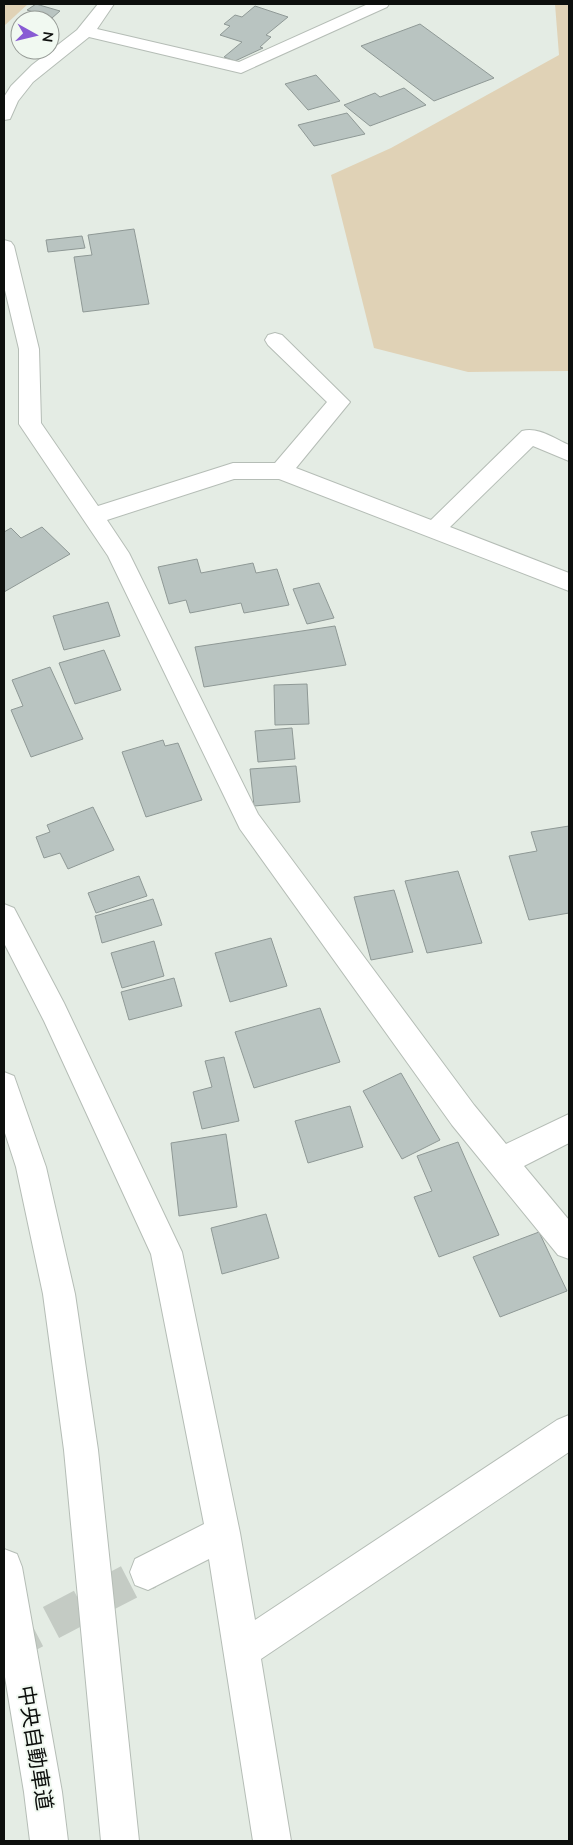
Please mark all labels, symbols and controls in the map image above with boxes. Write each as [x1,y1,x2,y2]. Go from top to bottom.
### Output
north arrow [10,10,60,60]
text: N [38,30,58,43]
street label: 中央自動車道 [13,1684,59,1812]

